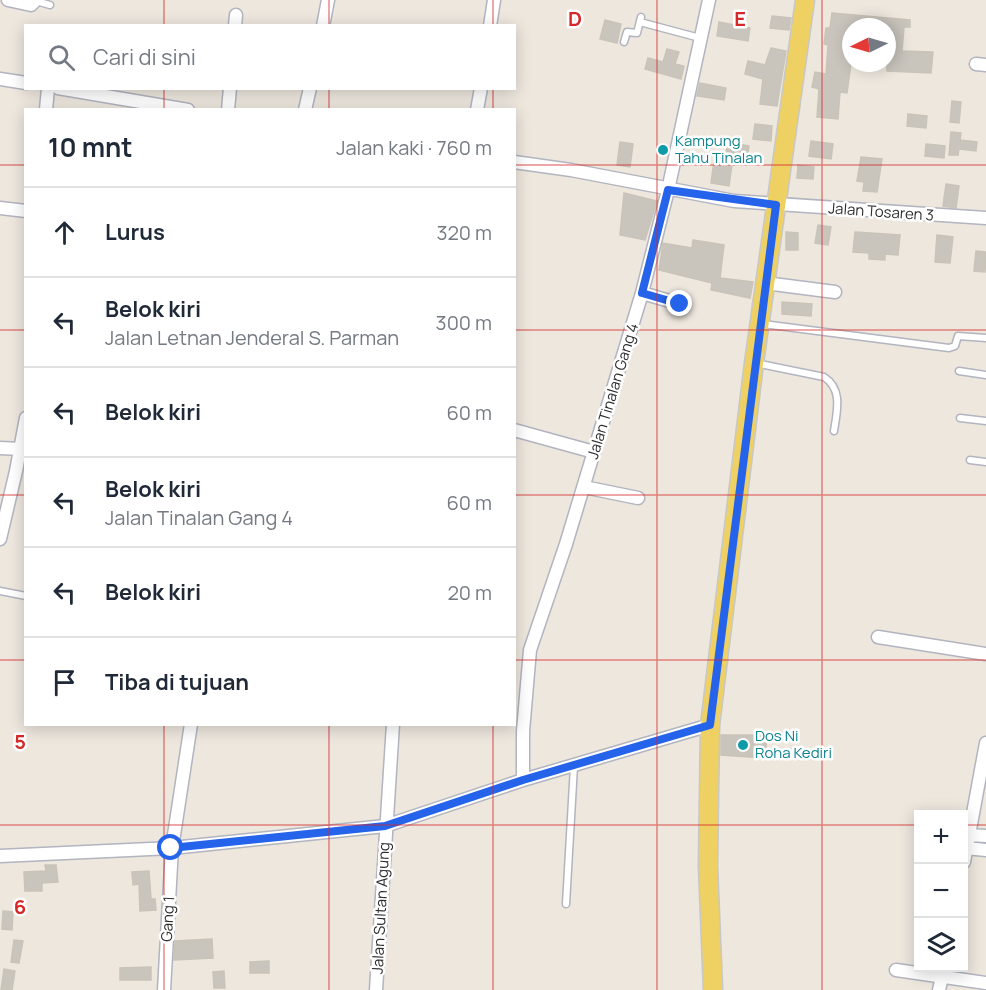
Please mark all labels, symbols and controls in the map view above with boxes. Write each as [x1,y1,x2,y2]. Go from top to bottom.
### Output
text: D [568,5,582,32]
text: E [734,5,746,32]
north arrow [842,18,896,72]
search box [24,24,516,90]
icon: search [45,41,78,74]
text: Cari di sini [93,42,196,72]
text: 10 mnt [48,129,133,165]
place label: Kampung Tahu Tinalan [675,130,763,168]
text: Jalan kaki · 760 m [336,134,492,161]
marker: Kampung Tahu Tinalan [656,143,670,157]
street label: Jalan Tosaren 3 [828,197,935,226]
icon: ahead [48,216,81,249]
text: Lurus [105,217,165,247]
text: 320 m [436,219,492,246]
route end [666,290,692,316]
text: Belok kiri [105,294,201,324]
icon: left [48,306,81,339]
text: 300 m [436,309,492,336]
street label: Jalan Tinalan Gang 4 [582,320,643,461]
text: Jalan Letnan Jenderal S. Parman [105,324,399,351]
icon: left [48,396,81,429]
text: Belok kiri [105,397,201,427]
text: 60 m [446,399,492,426]
text: Belok kiri [105,474,201,504]
icon: left [48,486,81,519]
text: 60 m [446,489,492,516]
text: Jalan Tinalan Gang 4 [105,504,293,531]
icon: left [48,576,81,609]
text: Belok kiri [105,577,201,607]
text: 20 m [447,579,492,606]
icon: arrive [48,666,81,699]
text: Tiba di tujuan [105,667,249,697]
place label: Dos Ni Roha Kediri [755,725,832,763]
text: 5 [14,728,26,755]
marker: Dos Ni Roha Kediri [736,738,750,752]
map controls [914,810,968,972]
button: + [914,810,968,864]
route start [157,834,183,860]
street label: Jalan Sultan Agung [367,841,394,974]
button: − [914,864,968,918]
text: 6 [14,893,26,920]
street label: Gang 1 [156,896,179,942]
button: layers [914,918,968,972]

